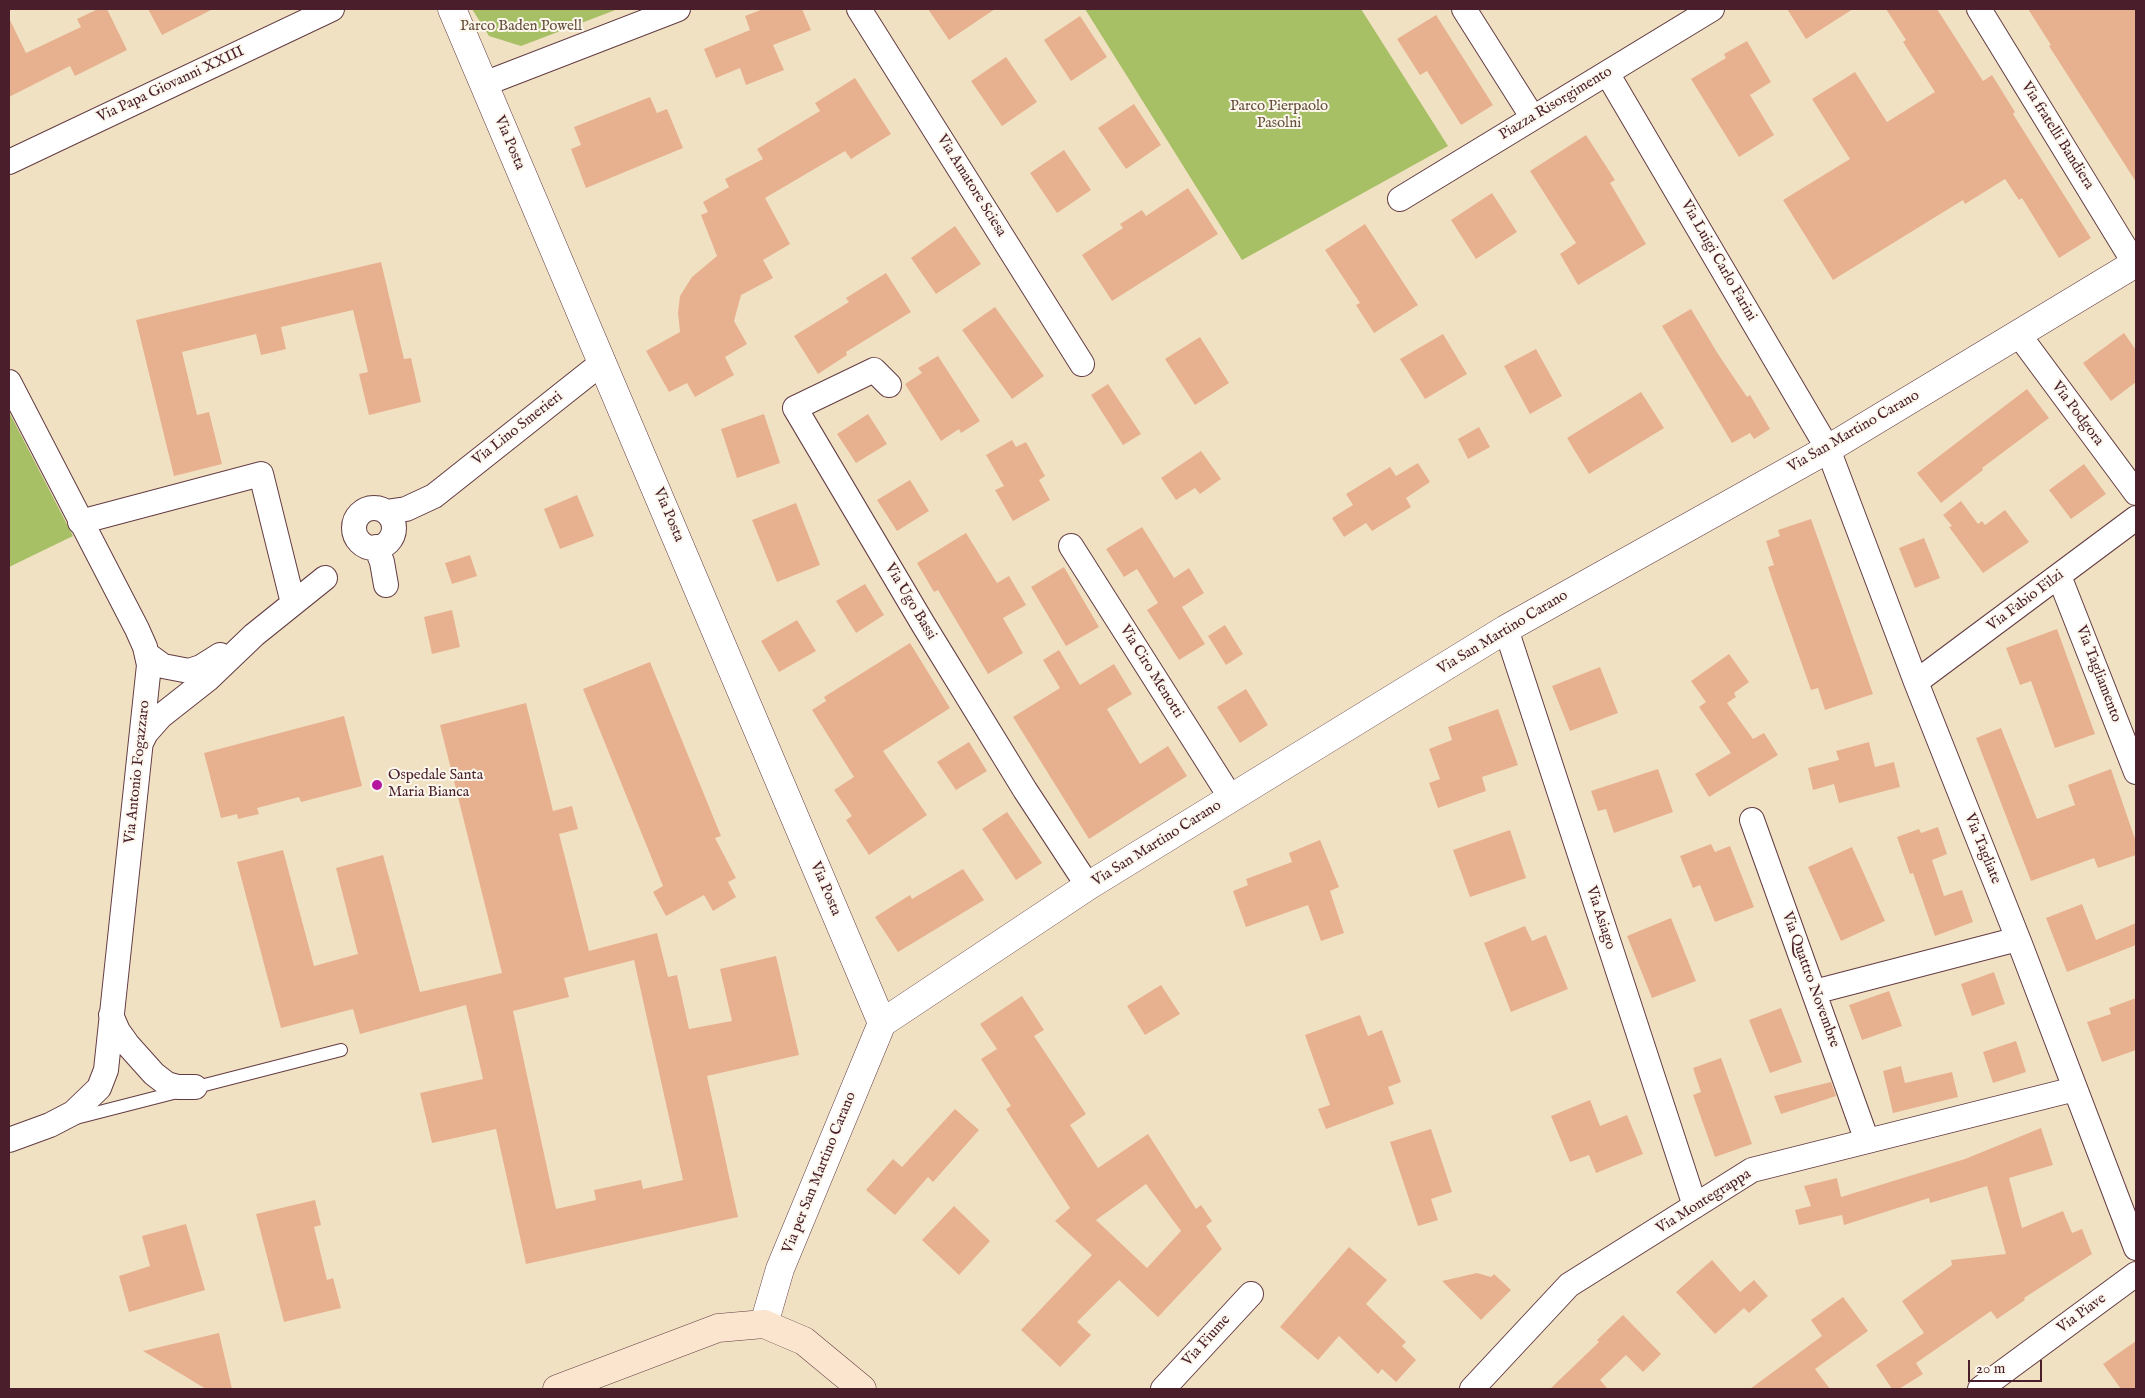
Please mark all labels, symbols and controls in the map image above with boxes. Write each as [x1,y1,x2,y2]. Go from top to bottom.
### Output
park label: Parco Baden Powell [460,18,582,36]
street label: Via Papa Giovanni XXIII [95,43,247,127]
street label: Piazza Risorgimento [1496,63,1616,145]
street label: Via fratelli Bandiera [2017,79,2097,193]
park label: Parco Pierpaolo Pasolni [1230,98,1328,133]
street label: Via Posta [490,113,528,173]
street label: Via Amatore Sciesa [932,131,1010,241]
street label: Via Luigi Carlo Farini [1676,197,1760,325]
street label: Via Podgora [2047,378,2107,450]
street label: Via San Martino Carano [1785,387,1923,477]
street label: Via Lino Smerieri [469,388,567,470]
street label: Via Posta [649,485,687,545]
street label: Via Ugo Bassi [880,560,940,644]
street label: Via Fabio Filzi [1984,566,2068,636]
street label: Via San Martino Carano [1435,587,1571,679]
street label: Via Ciro Menotti [1115,622,1187,722]
street label: Via Tagliamento [2071,623,2125,725]
street label: Via Antonio Fogazzaro [122,699,154,845]
place label: Ospedale Santa Maria Bianca [388,767,483,802]
marker: Ospedale Santa Maria Bianca [370,778,384,792]
street label: Via San Martino Carano [1089,797,1225,891]
street label: Via Tagliate [1960,811,2004,887]
street label: Via Posta [806,859,844,919]
street label: Via Asiago [1581,884,1619,952]
street label: Via Quattro Novembre [1777,910,1843,1050]
street label: Via per San Martino Carano [779,1090,861,1256]
street label: Via Montegrappa [1653,1166,1755,1238]
street label: Via Piave [2054,1290,2110,1338]
street label: Via Fiume [1179,1311,1235,1371]
scale bar [1970,1350,2044,1382]
text: 20 m [1976,1359,2005,1378]

